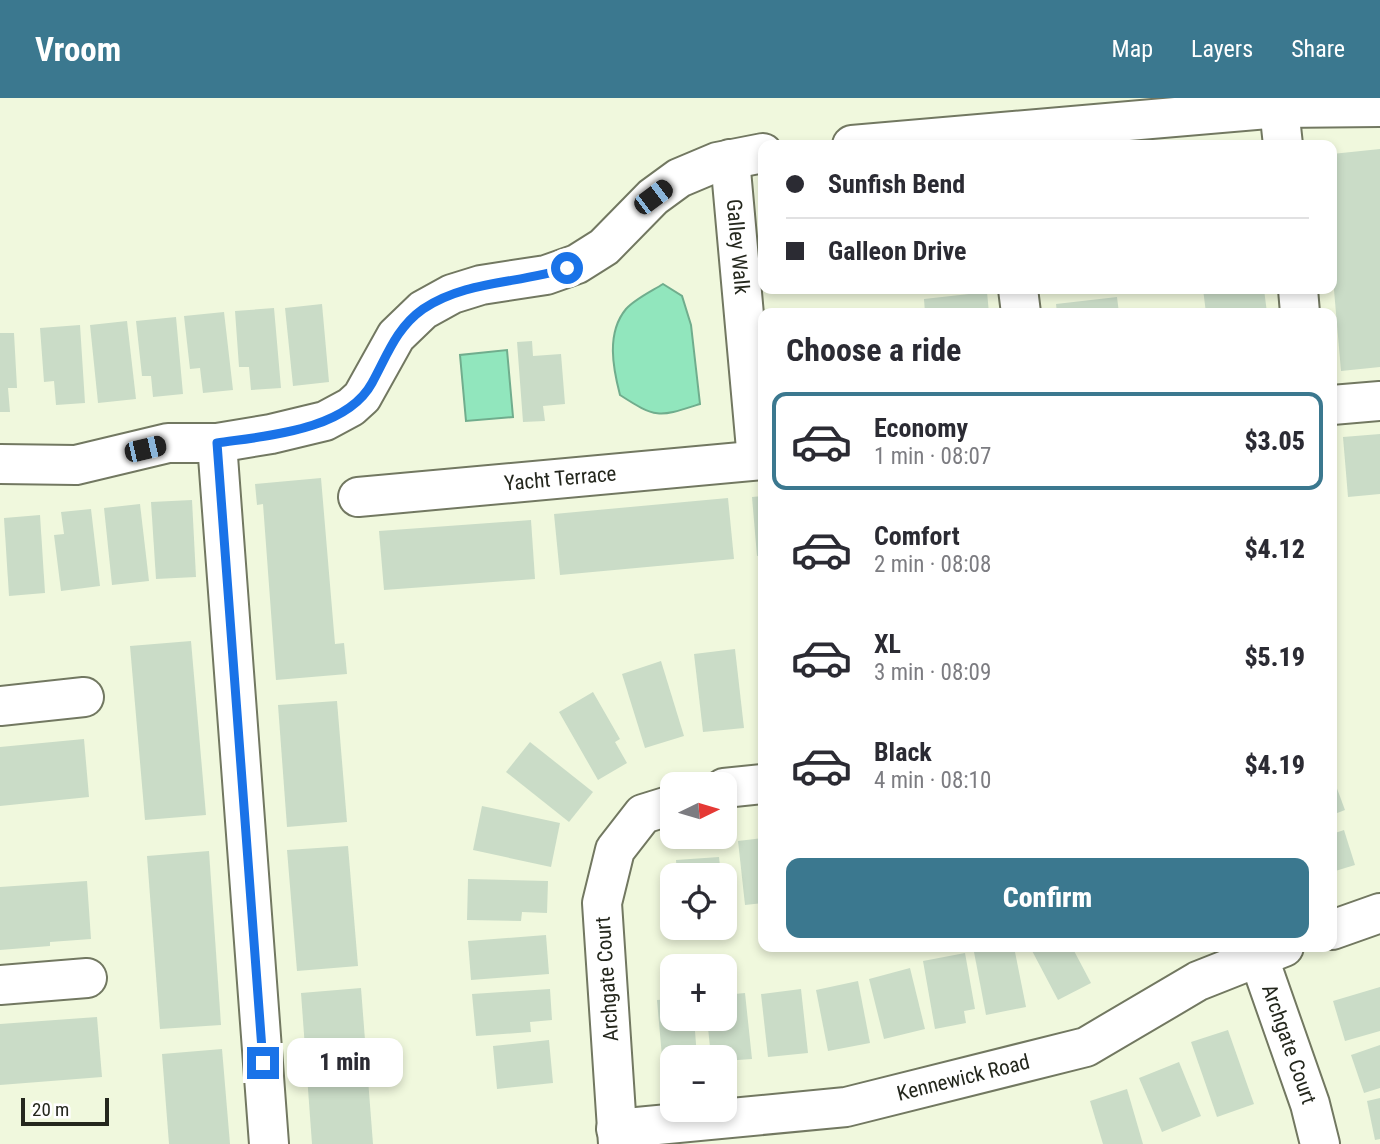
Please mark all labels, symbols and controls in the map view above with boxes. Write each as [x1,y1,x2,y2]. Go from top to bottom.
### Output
text: Vroom [35,30,121,69]
text: Map [1112,35,1153,63]
text: Layers [1191,35,1253,63]
text: Share [1291,35,1345,63]
text: Sunfish Bend [828,169,965,199]
car [630,176,677,218]
street label: Galley Walk [722,198,754,296]
text: Galleon Drive [828,236,967,266]
route start [551,252,583,284]
text: Choose a ride [786,331,961,369]
icon: car [790,410,853,473]
text: Economy [874,413,968,443]
text: $3.05 [1244,426,1305,456]
car [123,434,168,464]
text: 1 min · 08:07 [874,443,991,470]
street label: Yacht Terrace [503,461,617,496]
icon: car [790,518,853,581]
text: Comfort [874,521,960,551]
text: $4.12 [1244,534,1305,564]
text: 2 min · 08:08 [874,551,991,578]
icon: car [790,626,853,689]
text: XL [874,629,901,659]
text: $5.19 [1244,642,1305,672]
text: 3 min · 08:09 [874,659,991,686]
icon: car [790,734,853,797]
text: Black [874,737,932,767]
text: $4.19 [1244,750,1305,780]
text: 4 min · 08:10 [874,767,991,794]
north arrow [660,772,737,849]
map controls [660,772,737,1122]
button: Confirm [786,858,1309,938]
button: locate [660,863,737,940]
street label: Archgate Court [591,916,623,1042]
button: + [660,954,737,1031]
street label: Archgate Court [1257,981,1321,1107]
callout: 1 min [288,1038,403,1088]
button: − [660,1045,737,1122]
route end [247,1047,279,1079]
text: 1 min [319,1049,371,1076]
street label: Kennewick Road [895,1050,1032,1106]
scale bar [21,1095,108,1127]
text: 20 m [32,1098,69,1121]

